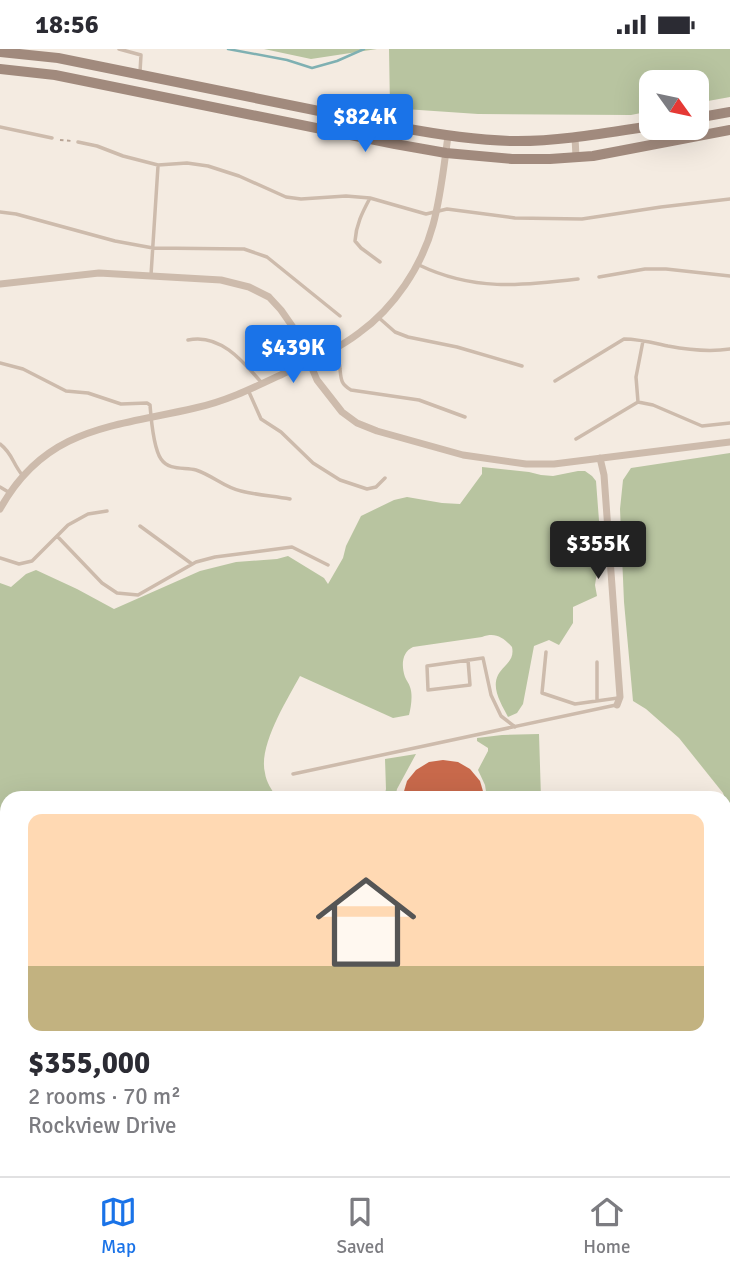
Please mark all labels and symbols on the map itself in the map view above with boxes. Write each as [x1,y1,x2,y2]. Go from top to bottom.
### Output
north arrow [639,70,709,140]
pin: $824K [316,95,414,154]
pin: $439K [244,325,342,385]
pin: $355K [549,521,647,581]

